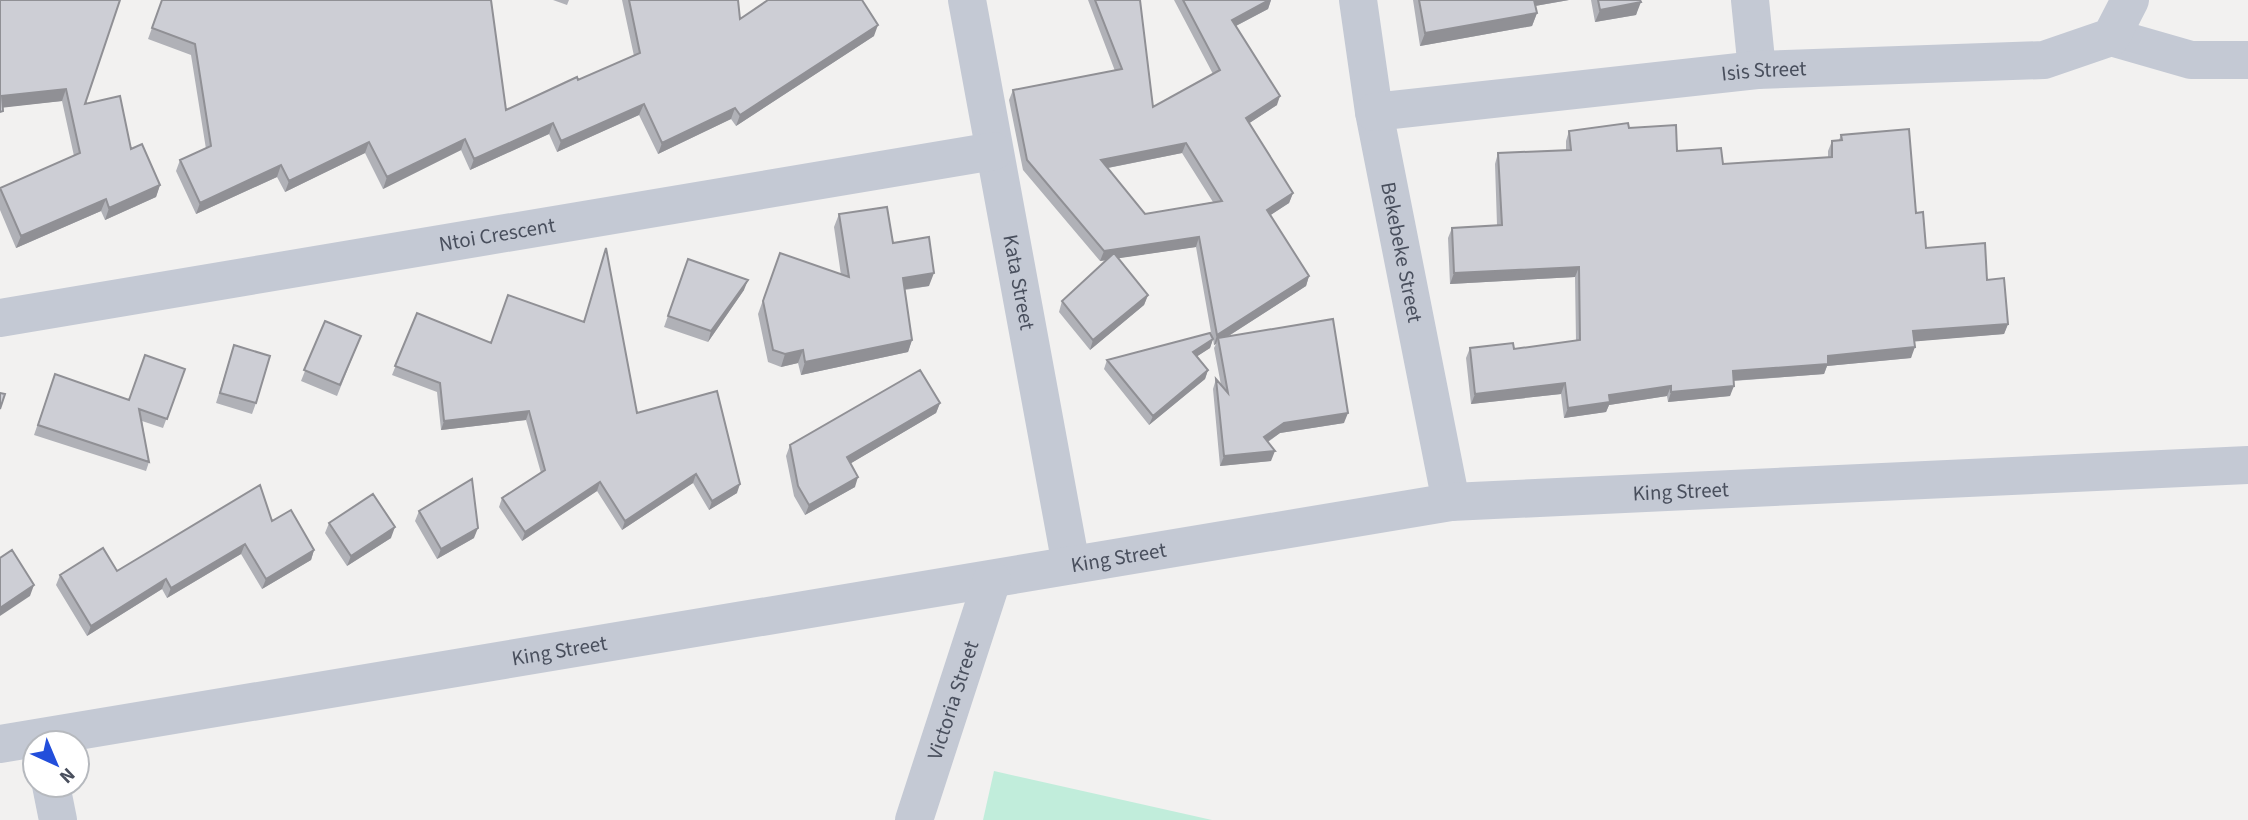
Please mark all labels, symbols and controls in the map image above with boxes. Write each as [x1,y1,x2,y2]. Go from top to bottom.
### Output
street label: Isis Street [1720,53,1807,89]
street label: Bekebeke Street [1373,179,1430,325]
street label: Ntoi Crescent [437,210,558,259]
street label: Kata Street [995,232,1042,332]
street label: King Street [1632,474,1730,509]
street label: King Street [1069,535,1169,580]
street label: King Street [509,628,609,673]
street label: Victoria Street [920,637,986,764]
north arrow [21,729,91,799]
text: N [53,761,81,789]

